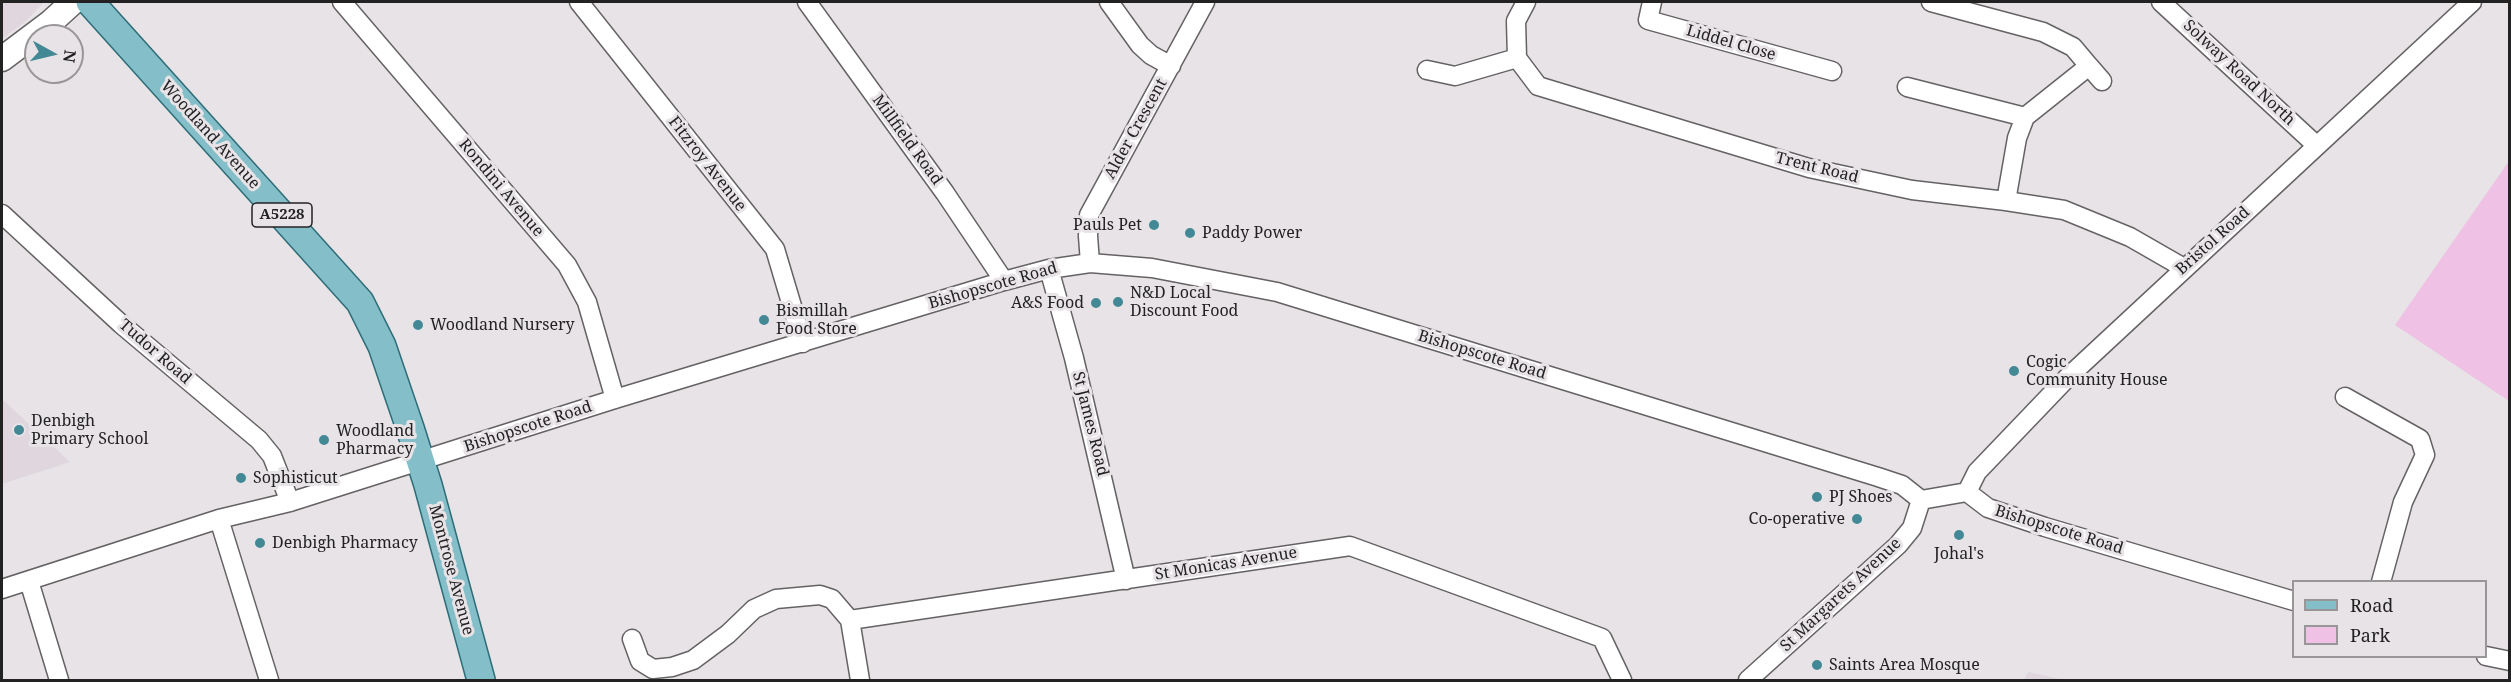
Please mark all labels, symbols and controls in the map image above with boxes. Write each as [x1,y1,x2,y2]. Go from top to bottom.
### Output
street label: Solway Road North [2179,16,2299,130]
street label: Liddel Close [1684,21,1778,65]
north arrow [24,24,84,84]
text: N [58,48,82,64]
street label: Alder Crescent [1100,75,1172,183]
street label: Woodland Avenue [156,77,264,193]
street label: Millfield Road [868,91,946,189]
street label: Fitzroy Avenue [664,113,750,215]
street label: Rondini Avenue [455,135,547,241]
street label: Trent Road [1774,148,1860,188]
road number: A5228 [252,203,312,227]
street label: Bristol Road [2172,203,2254,279]
place label: Pauls Pet [1073,215,1142,235]
marker: Pauls Pet [1147,218,1161,232]
place label: Paddy Power [1202,223,1302,243]
marker: Paddy Power [1183,226,1197,240]
street label: Bishopscote Road [926,258,1060,314]
place label: N&D Local Discount Food [1130,283,1238,321]
place label: A&S Food [1011,293,1084,313]
marker: N&D Local Discount Food [1111,295,1125,309]
marker: A&S Food [1089,296,1103,310]
place label: Bismillah Food Store [776,301,857,339]
marker: Bismillah Food Store [757,313,771,327]
street label: Tudor Road [115,315,195,389]
place label: Woodland Nursery [430,315,575,335]
marker: Woodland Nursery [411,318,425,332]
street label: Bishopscote Road [1415,326,1549,384]
place label: Cogic Community House [2026,352,2168,390]
marker: Cogic Community House [2007,364,2021,378]
street label: St James Road [1068,370,1112,478]
street label: Bishopscote Road [462,397,594,457]
place label: Denbigh Primary School [31,411,148,449]
place label: Woodland Pharmacy [336,421,414,459]
marker: Denbigh Primary School [12,423,26,437]
marker: Woodland Pharmacy [317,433,331,447]
place label: Sophisticut [253,468,338,488]
marker: Sophisticut [234,471,248,485]
place label: PJ Shoes [1829,487,1892,507]
marker: PJ Shoes [1810,490,1824,504]
street label: Bishopscote Road [1992,501,2126,559]
street label: Montrose Avenue [424,503,478,637]
place label: Co-operative [1749,509,1845,529]
marker: Co-operative [1850,512,1864,526]
marker: Johal's [1952,528,1966,542]
place label: Denbigh Pharmacy [272,533,418,553]
street label: St Margarets Avenue [1777,534,1905,656]
marker: Denbigh Pharmacy [253,536,267,550]
street label: St Monicas Avenue [1154,543,1298,585]
place label: Johal's [1934,544,1984,564]
legend [2292,580,2487,658]
text: Road [2350,593,2393,617]
text: Park [2350,623,2390,647]
place label: Saints Area Mosque [1829,655,1980,675]
marker: Saints Area Mosque [1810,658,1824,672]

